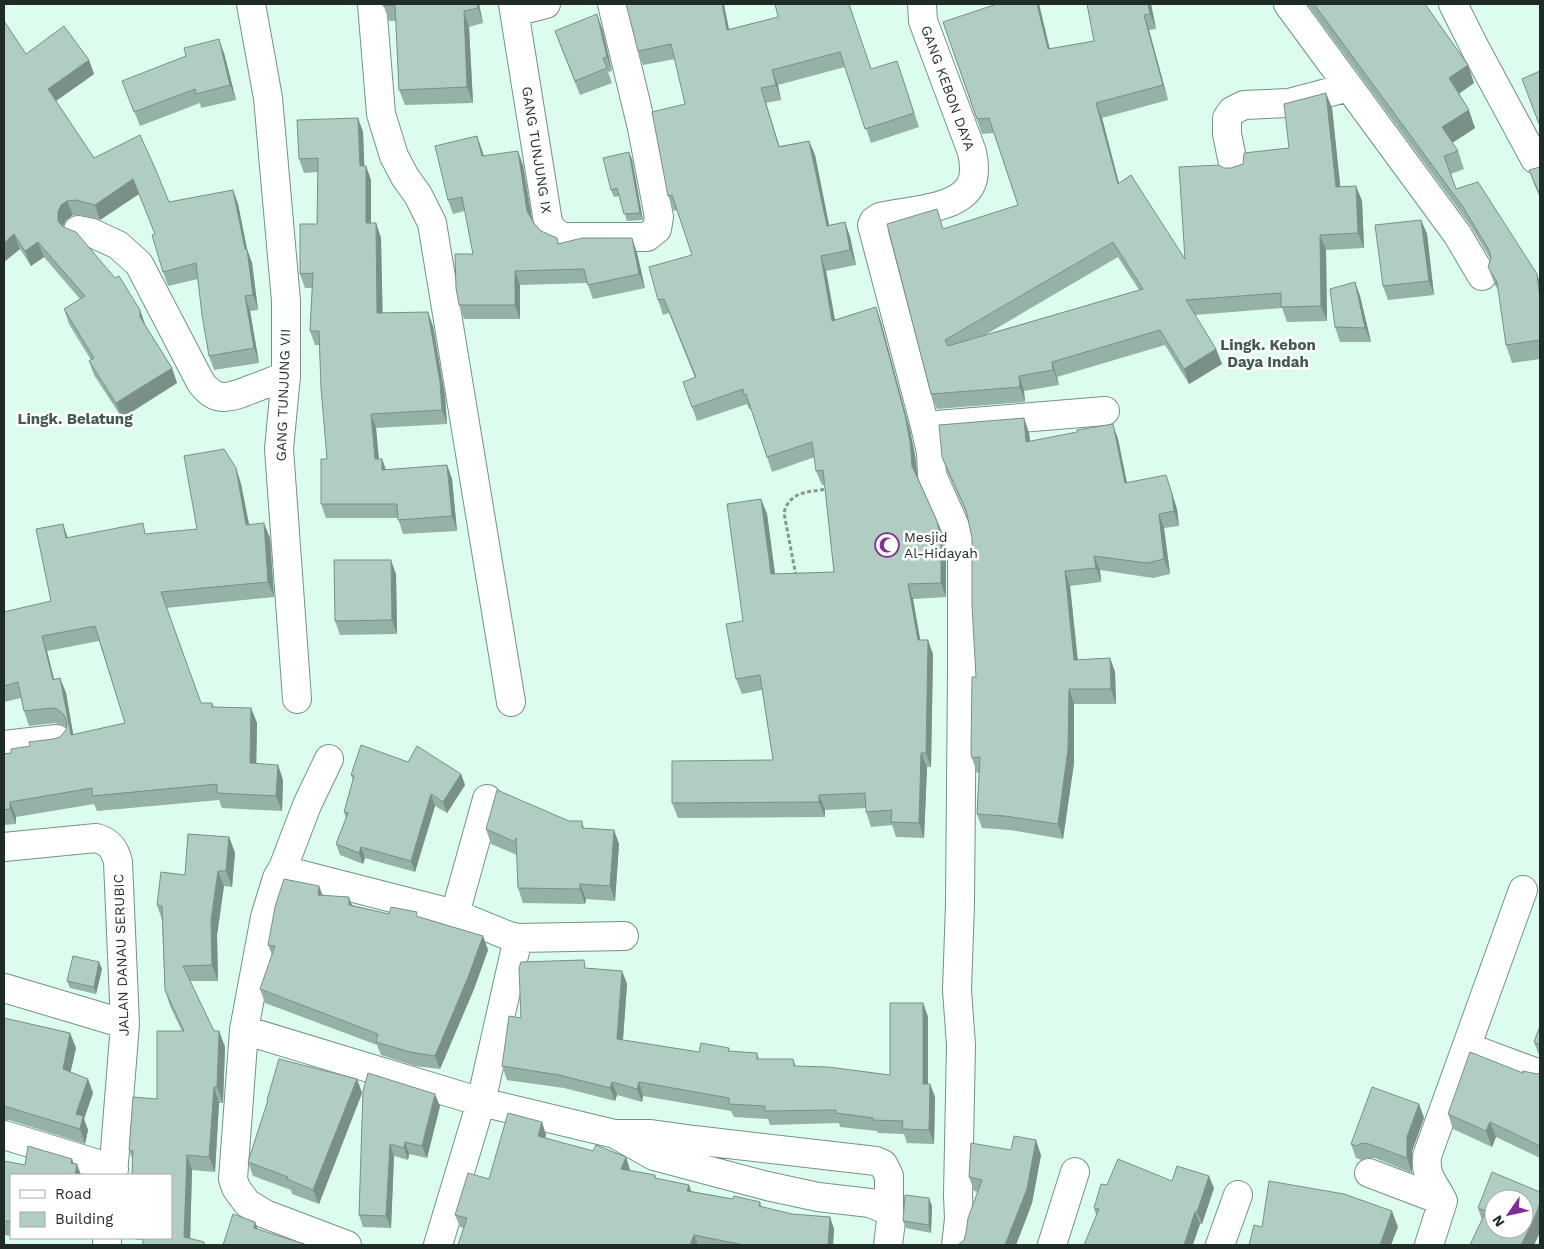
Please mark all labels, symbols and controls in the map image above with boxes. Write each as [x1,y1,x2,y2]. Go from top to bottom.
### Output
street label: GANG KEBON DAYA [918,23,978,153]
street label: GANG TUNJUNG IX [519,85,555,215]
street label: GANG TUNJUNG VII [273,328,293,462]
district label: Lingk. Kebon Daya Indah [1220,336,1316,371]
district label: Lingk. Belatung [17,410,133,428]
place label: Mesjid Al-Hidayah [904,529,978,561]
mosque icon: Mesjid Al-Hidayah [874,532,900,558]
street label: JALAN DANAU SERUBIC [110,874,132,1036]
legend [10,1174,172,1239]
text: Road [55,1185,92,1203]
north arrow [1484,1189,1534,1239]
text: Building [55,1210,113,1228]
text: N [1489,1212,1508,1230]

